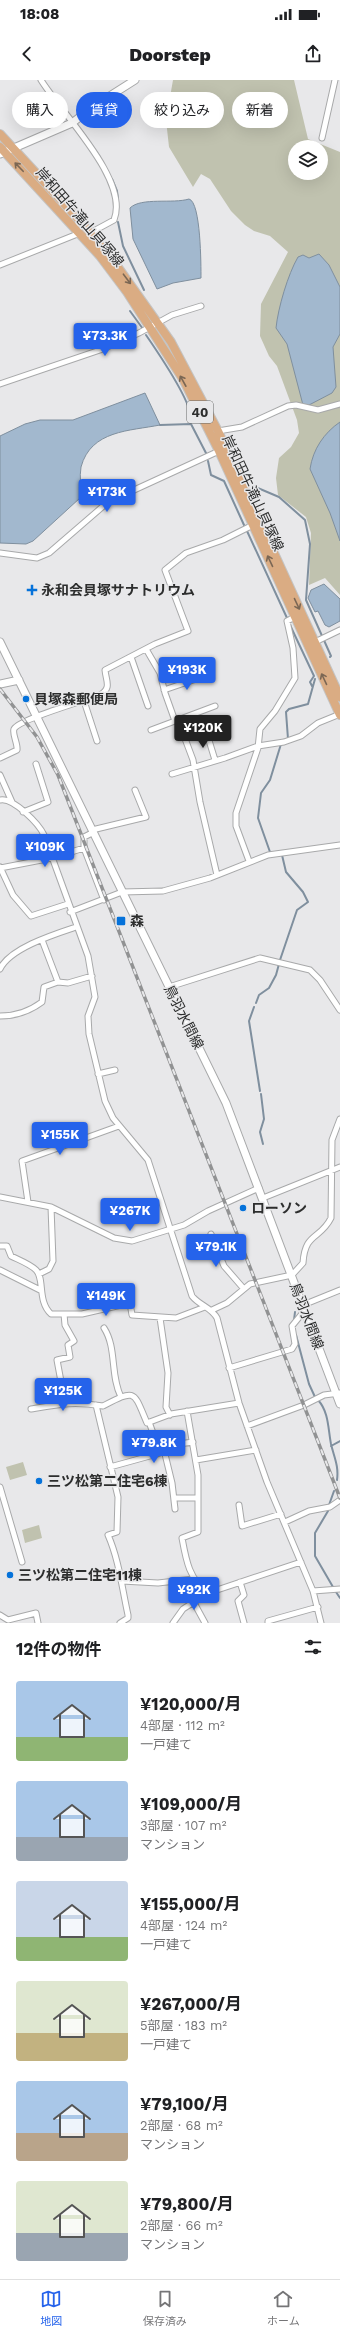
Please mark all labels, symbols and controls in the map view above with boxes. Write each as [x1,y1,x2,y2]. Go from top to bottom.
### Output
text: 18:08 [20,5,59,23]
icon: back [16,43,38,65]
icon: share [302,43,324,65]
text: Doorstep [129,44,211,65]
chip: 購入 [12,92,68,128]
chip: 賃貸 [76,92,132,128]
chip: 絞り込み [140,92,224,128]
chip: 新着 [232,92,288,128]
map controls [288,140,328,180]
button: layers [288,140,328,180]
one-way arrow [14,162,24,172]
street label: 岸和田牛滝山貝塚線 [33,164,127,270]
one-way arrow [123,273,131,284]
pin: ¥73.3K [72,323,138,357]
text: ¥73.3K [83,328,127,343]
one-way arrow [179,375,187,387]
road number: 40 [187,401,213,423]
street label: 岸和田牛滝山貝塚線 [219,433,287,553]
pin: ¥173K [79,479,135,513]
text: ¥173K [88,484,126,499]
one-way arrow [265,555,273,567]
place label: 永和会貝塚サナトリウム [41,582,195,598]
marker: 永和会貝塚サナトリウム [26,584,38,596]
one-way arrow [294,598,301,610]
pin: ¥193K [159,657,215,691]
text: ¥193K [168,662,206,677]
one-way arrow [320,674,327,686]
place label: 貝塚森郵便局 [34,691,118,707]
marker: 貝塚森郵便局 [21,694,31,704]
pin: ¥120K [175,715,231,749]
text: ¥120K [183,720,223,735]
pin: ¥109K [17,834,73,868]
text: ¥109K [25,839,65,854]
place label: 森 [130,913,144,929]
marker: 森 [115,915,127,927]
street label: 鳥羽水間線 [161,982,207,1052]
pin: ¥155K [32,1122,88,1156]
text: ¥155K [41,1127,79,1142]
pin: ¥267K [102,1198,158,1232]
place label: ローソン [251,1200,307,1216]
text: ¥267K [109,1203,151,1218]
marker: ローソン [238,1203,248,1213]
pin: ¥79.1K [183,1234,249,1268]
text: ¥79.1K [195,1239,237,1254]
street label: 鳥羽水間線 [287,1280,327,1352]
pin: ¥149K [78,1283,134,1317]
text: ¥149K [86,1288,126,1303]
pin: ¥125K [35,1378,91,1412]
text: ¥125K [44,1383,82,1398]
pin: ¥79.8K [121,1430,187,1464]
text: ¥79.8K [131,1435,177,1450]
place label: 三ツ松第二住宅6棟 [47,1473,168,1489]
marker: 三ツ松第二住宅6棟 [34,1476,44,1486]
place label: 三ツ松第二住宅11棟 [18,1567,142,1583]
marker: 三ツ松第二住宅11棟 [5,1570,15,1580]
pin: ¥92K [170,1577,218,1611]
text: ¥92K [177,1582,211,1597]
icon: filters [302,1636,324,1658]
text: 12件の物件 [16,1639,101,1659]
text: ¥120,000/月 [140,1694,242,1714]
icon: home [48,1697,96,1745]
text: 4部屋 · 112 m² [140,1718,225,1733]
text: 一戸建て [140,1737,192,1752]
text: ¥109,000/月 [140,1794,242,1814]
icon: home [48,1797,96,1845]
text: 3部屋 · 107 m² [140,1818,227,1833]
text: マンション [140,1837,205,1852]
text: ¥155,000/月 [140,1894,241,1914]
icon: home [48,1897,96,1945]
text: 4部屋 · 124 m² [140,1918,227,1933]
text: 一戸建て [140,1937,192,1952]
text: ¥267,000/月 [140,1994,242,2014]
icon: home [48,1997,96,2045]
text: 5部屋 · 183 m² [140,2018,227,2033]
text: 一戸建て [140,2037,192,2052]
text: ¥79,100/月 [140,2094,229,2114]
icon: home [48,2097,96,2145]
text: 2部屋 · 68 m² [140,2118,223,2133]
text: マンション [140,2137,205,2152]
text: ¥79,800/月 [140,2194,234,2214]
icon: home [48,2197,96,2245]
text: 2部屋 · 66 m² [140,2218,223,2233]
text: マンション [140,2237,205,2252]
tab: 地図 [40,2288,62,2328]
tab: 保存済み [143,2288,187,2328]
tab: ホーム [267,2288,300,2328]

